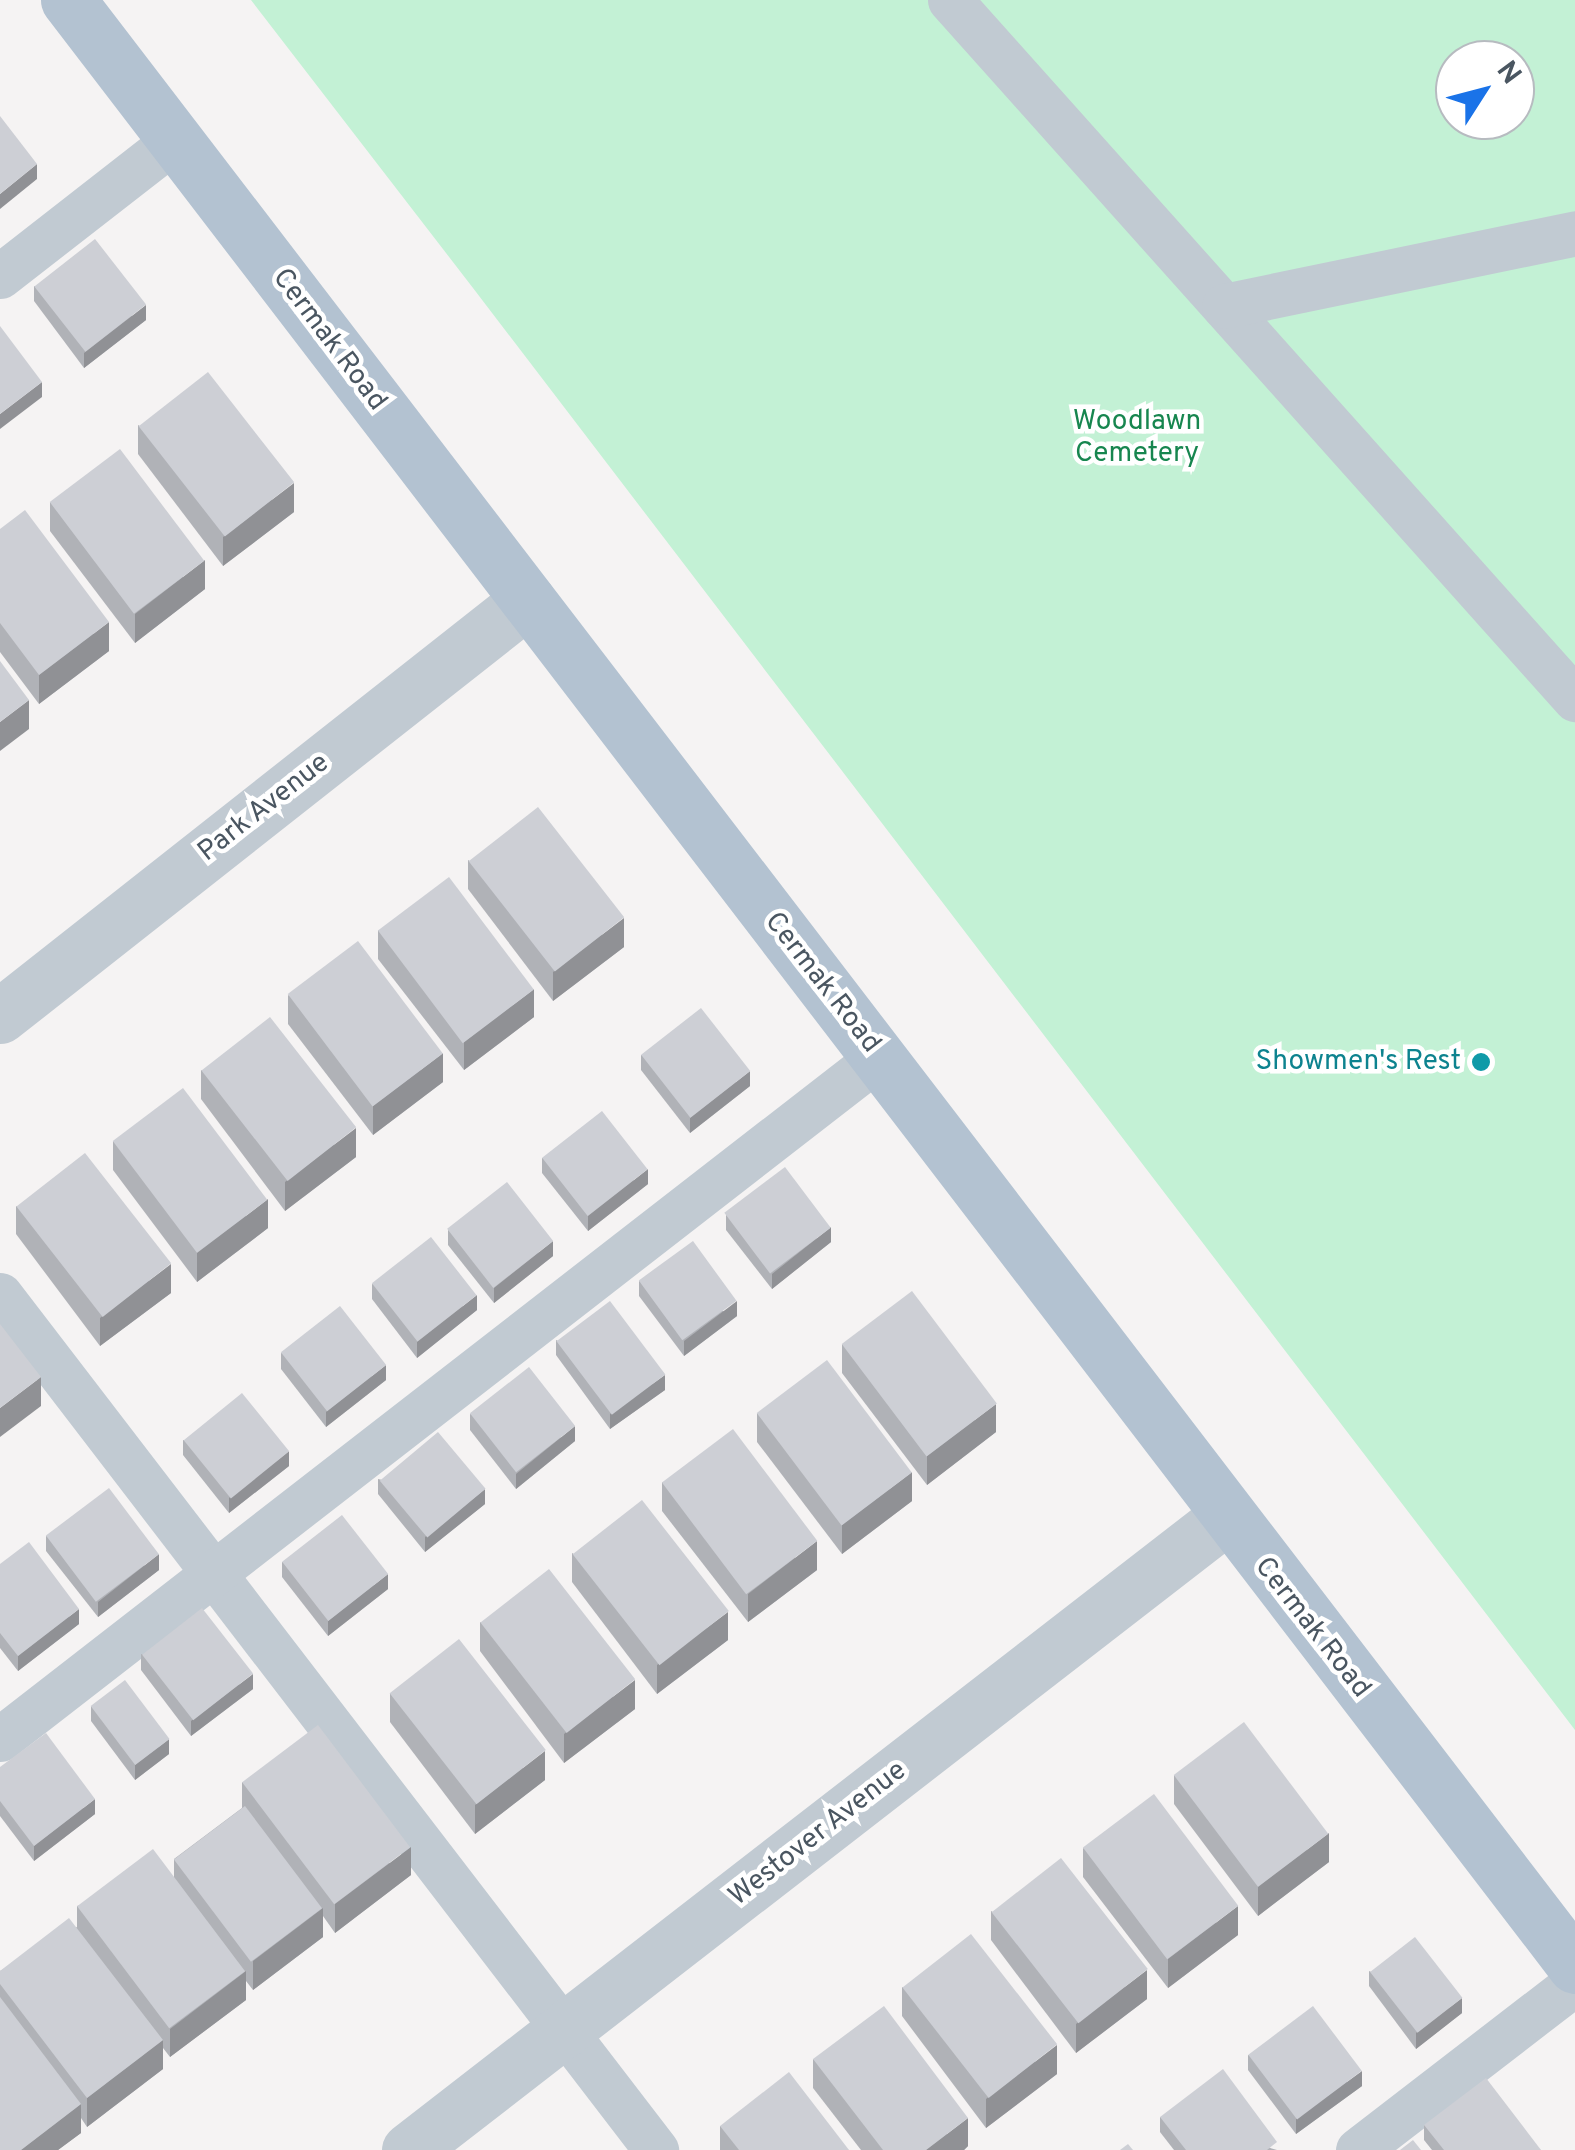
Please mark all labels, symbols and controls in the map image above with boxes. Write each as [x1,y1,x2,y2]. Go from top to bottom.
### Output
north arrow [1435,40,1535,140]
text: N [1487,55,1528,92]
street label: Cermak Road [265,262,393,418]
park label: Woodlawn Cemetery [1073,405,1201,471]
street label: Park Avenue [191,746,337,870]
street label: Cermak Road [757,906,887,1060]
place label: Showmen's Rest [1256,1045,1461,1079]
marker: Showmen's Rest [1470,1051,1492,1073]
street label: Cermak Road [1247,1551,1377,1705]
street label: Westover Avenue [722,1754,914,1914]

